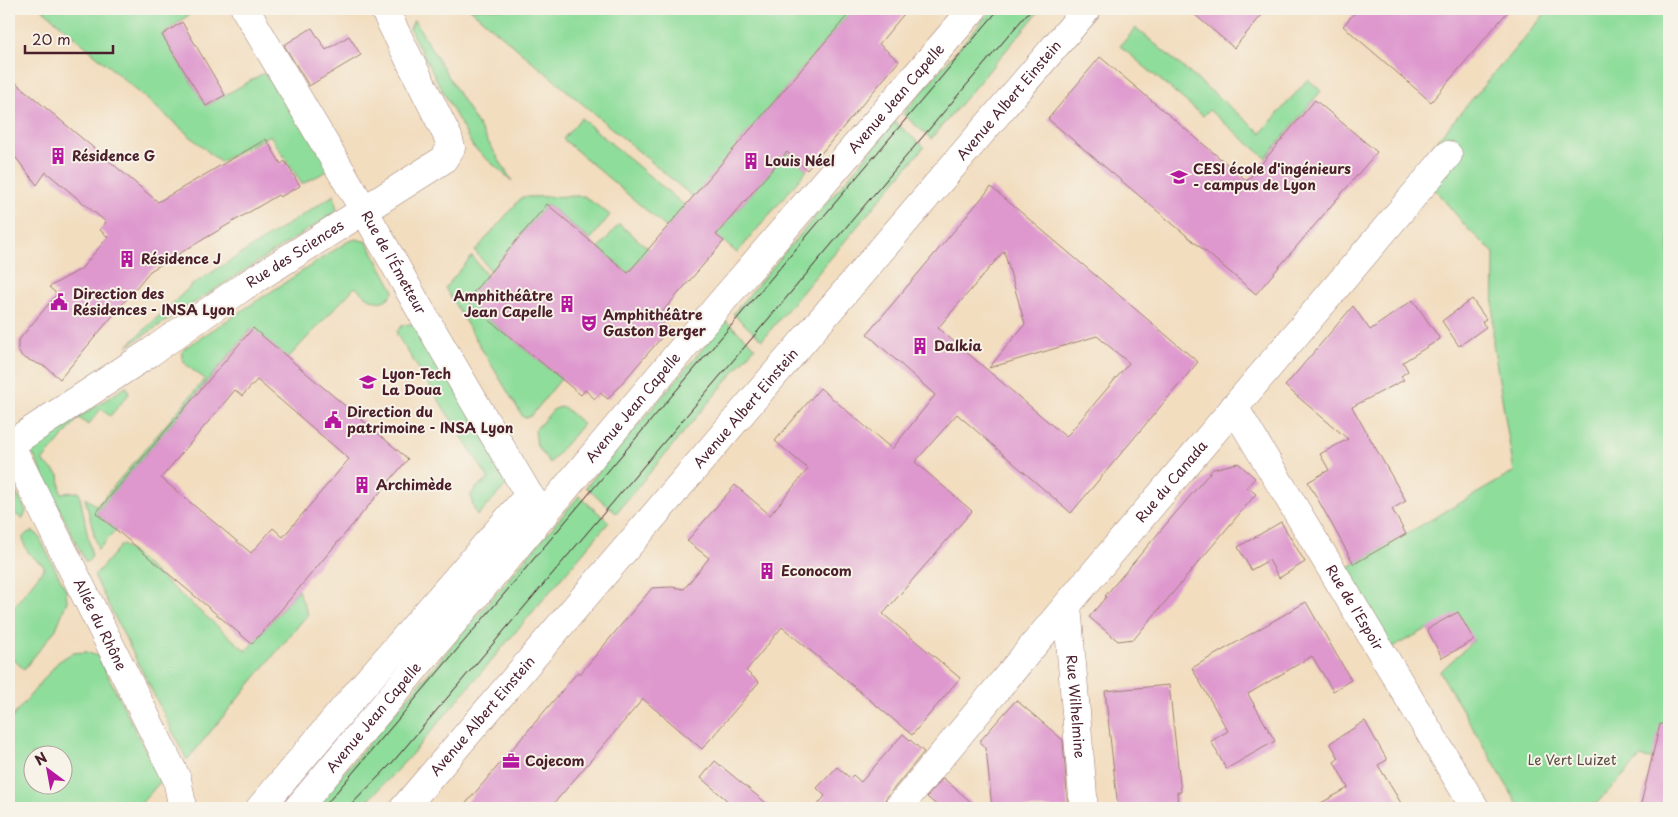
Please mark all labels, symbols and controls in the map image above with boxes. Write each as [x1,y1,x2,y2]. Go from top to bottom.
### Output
scale bar [25,22,112,54]
text: 20 m [32,27,71,50]
street label: Avenue Albert Einstein [951,35,1066,165]
street label: Avenue Jean Capelle [843,39,949,157]
place label: Résidence G [72,145,156,166]
building icon: Résidence G [48,146,68,166]
place label: Louis Néel [765,150,835,171]
building icon: Louis Néel [741,151,761,171]
place label: CESI école d'ingénieurs - campus de Lyon [1193,158,1351,195]
school or university icon: CESI école d'ingénieurs - campus de Lyon [1169,167,1189,187]
street label: Rue de l'Émetteur [356,207,432,319]
street label: Rue des Sciences [242,215,348,292]
place label: Résidence J [141,248,221,269]
building icon: Résidence J [117,249,137,269]
place label: Direction des Résidences - INSA Lyon [73,283,235,320]
place label: Amphithéâtre Jean Capelle [454,285,553,322]
public building icon: Direction des Résidences - INSA Lyon [49,292,69,312]
building icon: Amphithéâtre Jean Capelle [557,294,577,314]
place label: Amphithéâtre Gaston Berger [603,304,707,341]
theatre icon: Amphithéâtre Gaston Berger [579,313,599,333]
place label: Dalkia [934,335,983,356]
building icon: Dalkia [910,336,930,356]
street label: Avenue Albert Einstein [688,343,803,472]
street label: Avenue Jean Capelle [580,347,685,467]
place label: Lyon-Tech La Doua [382,363,451,400]
school or university icon: Lyon-Tech La Doua [358,372,378,392]
place label: Direction du patrimoine - INSA Lyon [347,401,514,438]
public building icon: Direction du patrimoine - INSA Lyon [323,410,343,430]
street label: Rue du Canada [1130,435,1212,527]
place label: Archimède [376,474,452,495]
building icon: Archimède [352,475,372,495]
place label: Econocom [781,560,852,581]
street label: Rue de l'Espoir [1321,560,1389,655]
building icon: Econocom [757,561,777,581]
street label: Allée du Rhône [69,575,132,674]
street label: Avenue Albert Einstein [425,651,540,780]
street label: Rue Wilhelmine [1061,654,1091,759]
street label: Avenue Jean Capelle [321,657,426,777]
north arrow [22,744,72,794]
text: N [31,747,51,770]
park label: Le Vert Luizet [1527,749,1617,770]
place label: Cojecom [525,750,584,771]
office icon: Cojecom [501,751,521,771]

